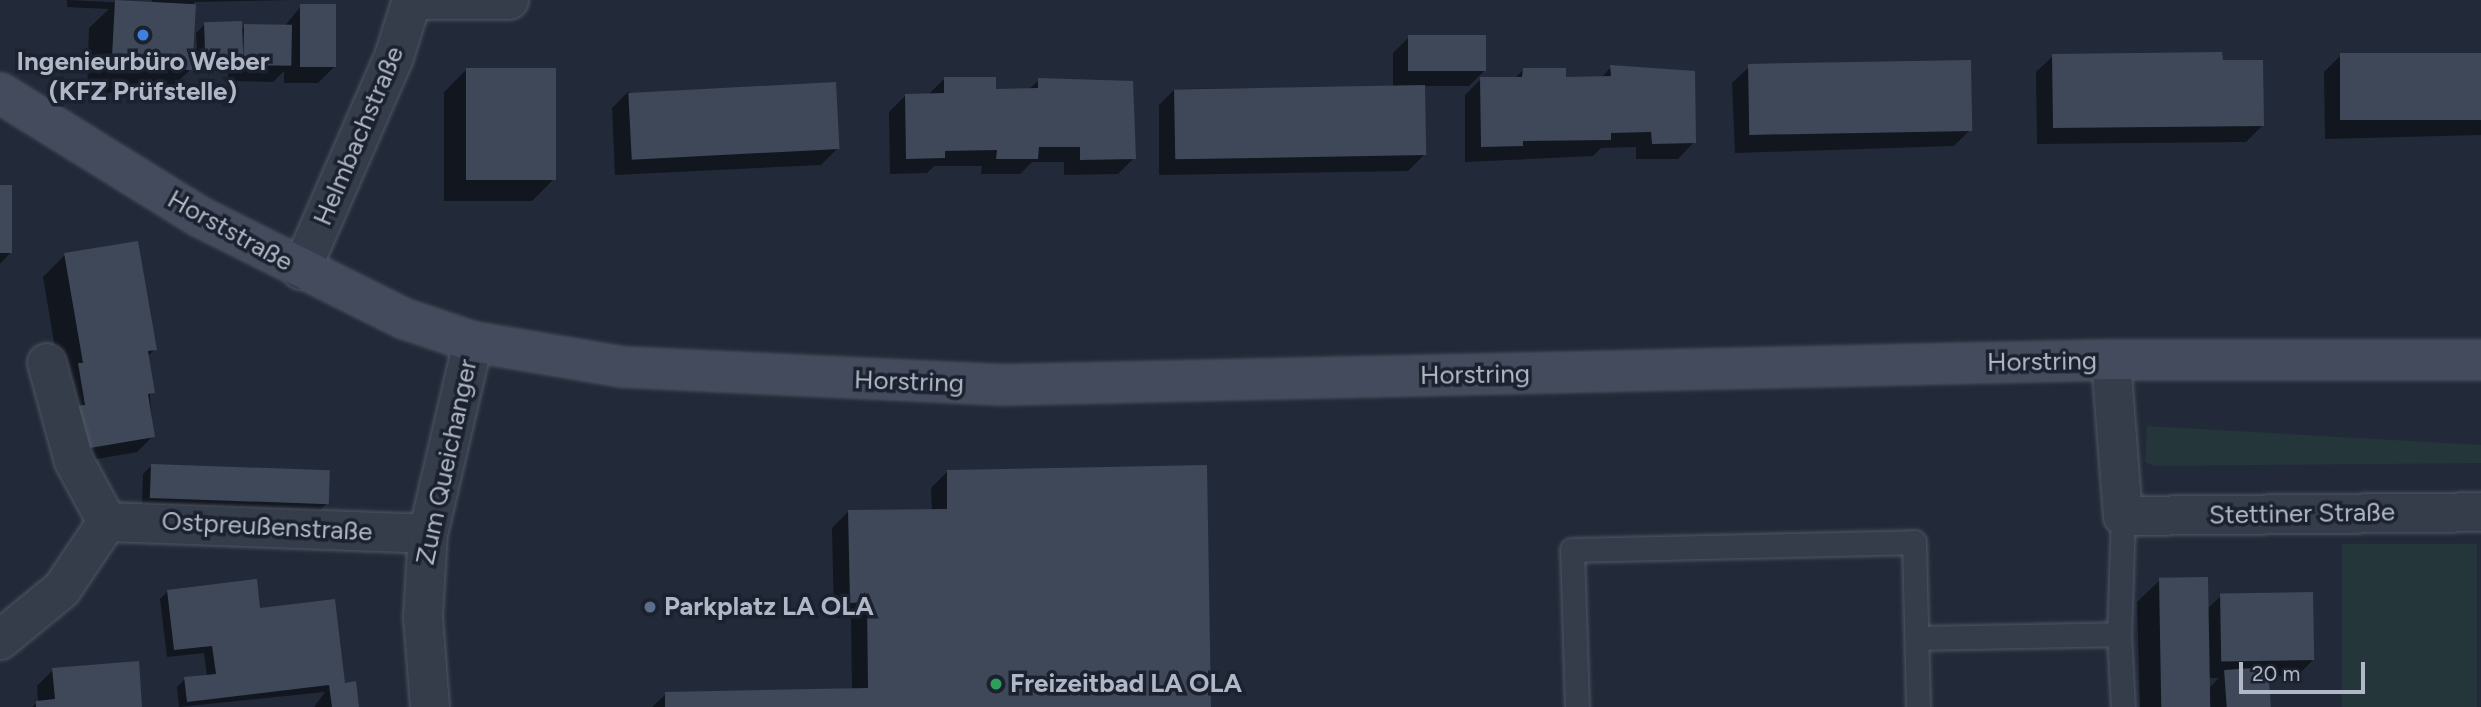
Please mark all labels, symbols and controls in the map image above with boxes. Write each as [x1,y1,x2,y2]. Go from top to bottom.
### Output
marker: Ingenieurbüro Weber (KFZ Prüfstelle) [135,27,151,43]
street label: Helmbachstraße [307,42,411,230]
place label: Ingenieurbüro Weber (KFZ Prüfstelle) [17,46,269,108]
street label: Horststraße [162,184,298,278]
street label: Horstring [1987,345,2097,379]
street label: Zum Queichanger [410,356,484,568]
street label: Horstring [1420,358,1530,392]
street label: Horstring [854,364,964,400]
street label: Stettiner Straße [2209,497,2395,531]
street label: Ostpreußenstraße [161,506,373,548]
place label: Parkplatz LA OLA [664,591,874,623]
marker: Parkplatz LA OLA [642,599,658,615]
scale bar [2243,648,2369,692]
text: 20 m [2252,661,2300,686]
place label: Freizeitbad LA OLA [1010,668,1242,700]
marker: Freizeitbad LA OLA [988,676,1004,692]

